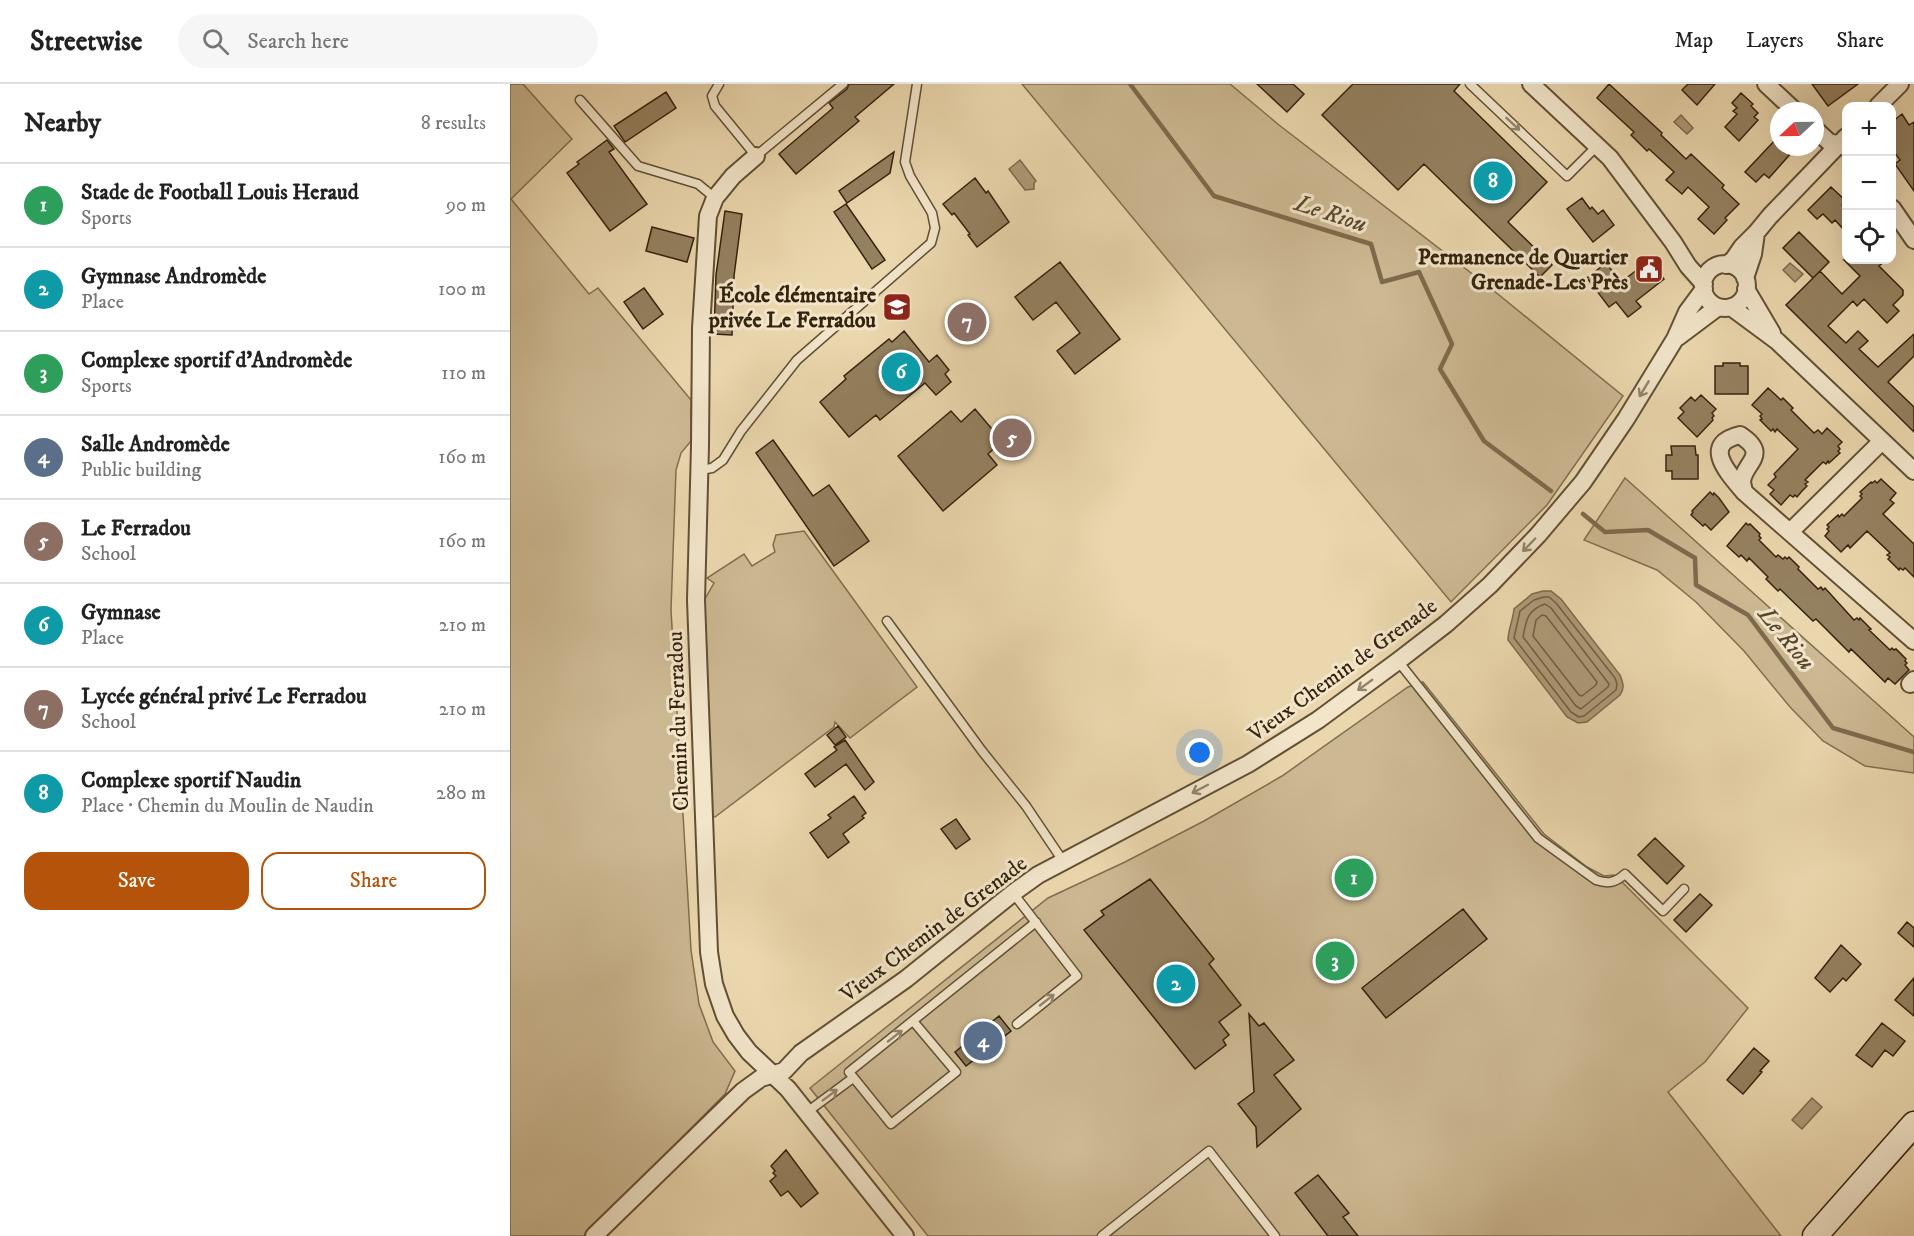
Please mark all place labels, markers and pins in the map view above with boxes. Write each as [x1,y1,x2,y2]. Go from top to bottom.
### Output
pin: 8 [1474,158,1512,204]
place label: Permanence de Quartier Grenade-Les Près [1418,244,1629,296]
public building icon: Permanence de Quartier Grenade-Les Près [1633,253,1665,285]
place label: École élémentaire privée Le Ferradou [708,281,876,334]
school or university icon: École élémentaire privée Le Ferradou [881,291,913,323]
pin: 7 [948,300,986,344]
pin: 6 [882,350,920,394]
pin: 5 [992,416,1032,460]
pin: 1 [1334,856,1374,900]
pin: 3 [1316,938,1354,984]
pin: 2 [1156,962,1196,1006]
pin: 4 [964,1018,1002,1064]

